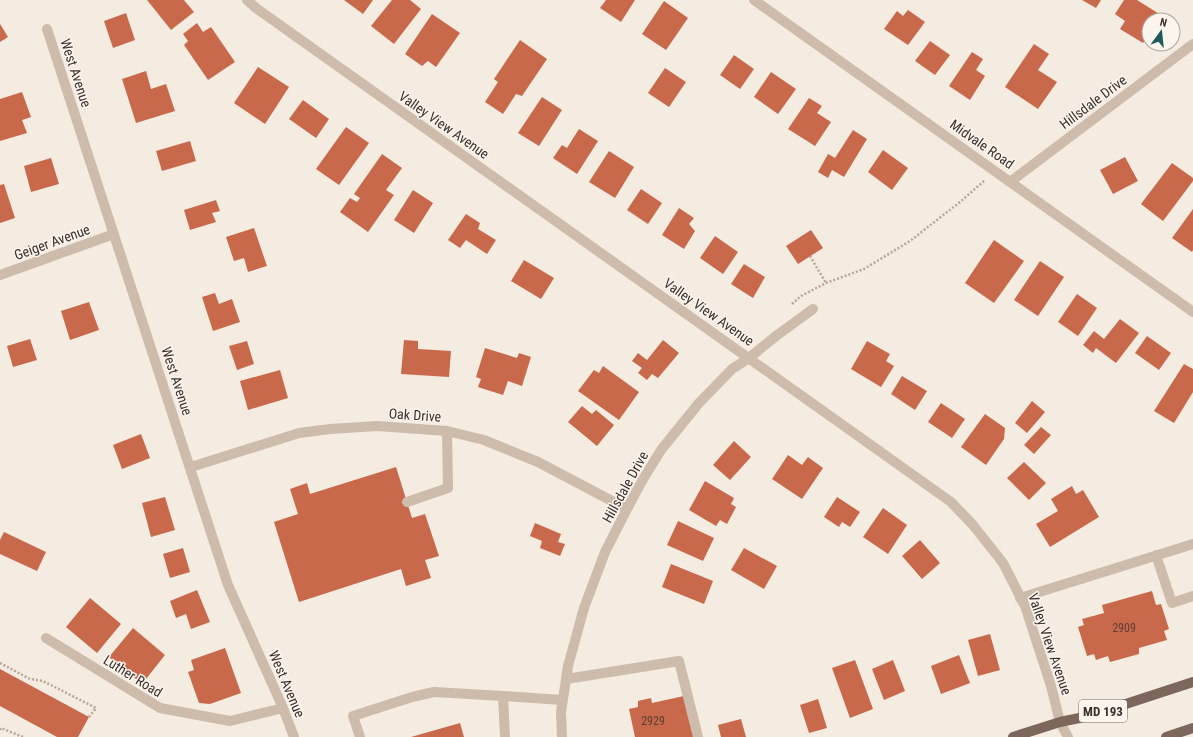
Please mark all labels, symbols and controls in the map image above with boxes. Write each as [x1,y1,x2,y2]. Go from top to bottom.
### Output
north arrow [1141,12,1181,52]
text: N [1159,16,1169,30]
street label: West Avenue [57,37,95,110]
street label: Hillsdale Drive [1057,71,1130,132]
street label: Valley View Avenue [396,88,493,162]
street label: Midvale Road [947,116,1017,172]
street label: Geiger Avenue [12,221,92,263]
street label: Valley View Avenue [661,275,758,349]
street label: West Avenue [158,345,196,418]
street label: Oak Drive [388,405,442,425]
street label: Hillsdale Drive [599,448,651,526]
street label: Valley View Avenue [1025,591,1075,697]
house number: 2909 [1112,621,1136,635]
street label: West Avenue [266,648,308,720]
street label: Luther Road [101,652,165,700]
road number: MD 193 [1079,700,1127,722]
house number: 2929 [641,714,665,728]

